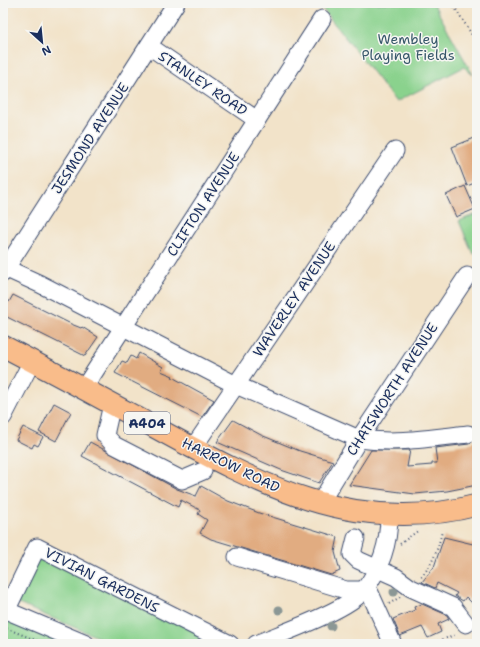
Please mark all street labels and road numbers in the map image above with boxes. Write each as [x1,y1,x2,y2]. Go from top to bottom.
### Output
street label: STANLEY ROAD [155,47,251,119]
street label: JESMOND AVENUE [47,79,133,197]
street label: CLIFTON AVENUE [163,148,244,260]
street label: WAVERLEY AVENUE [249,238,339,360]
street label: CHATSWORTH AVENUE [342,319,442,459]
road number: A404 [124,412,170,434]
street label: HARROW ROAD [179,434,283,496]
street label: VIVIAN GARDENS [42,543,162,617]

